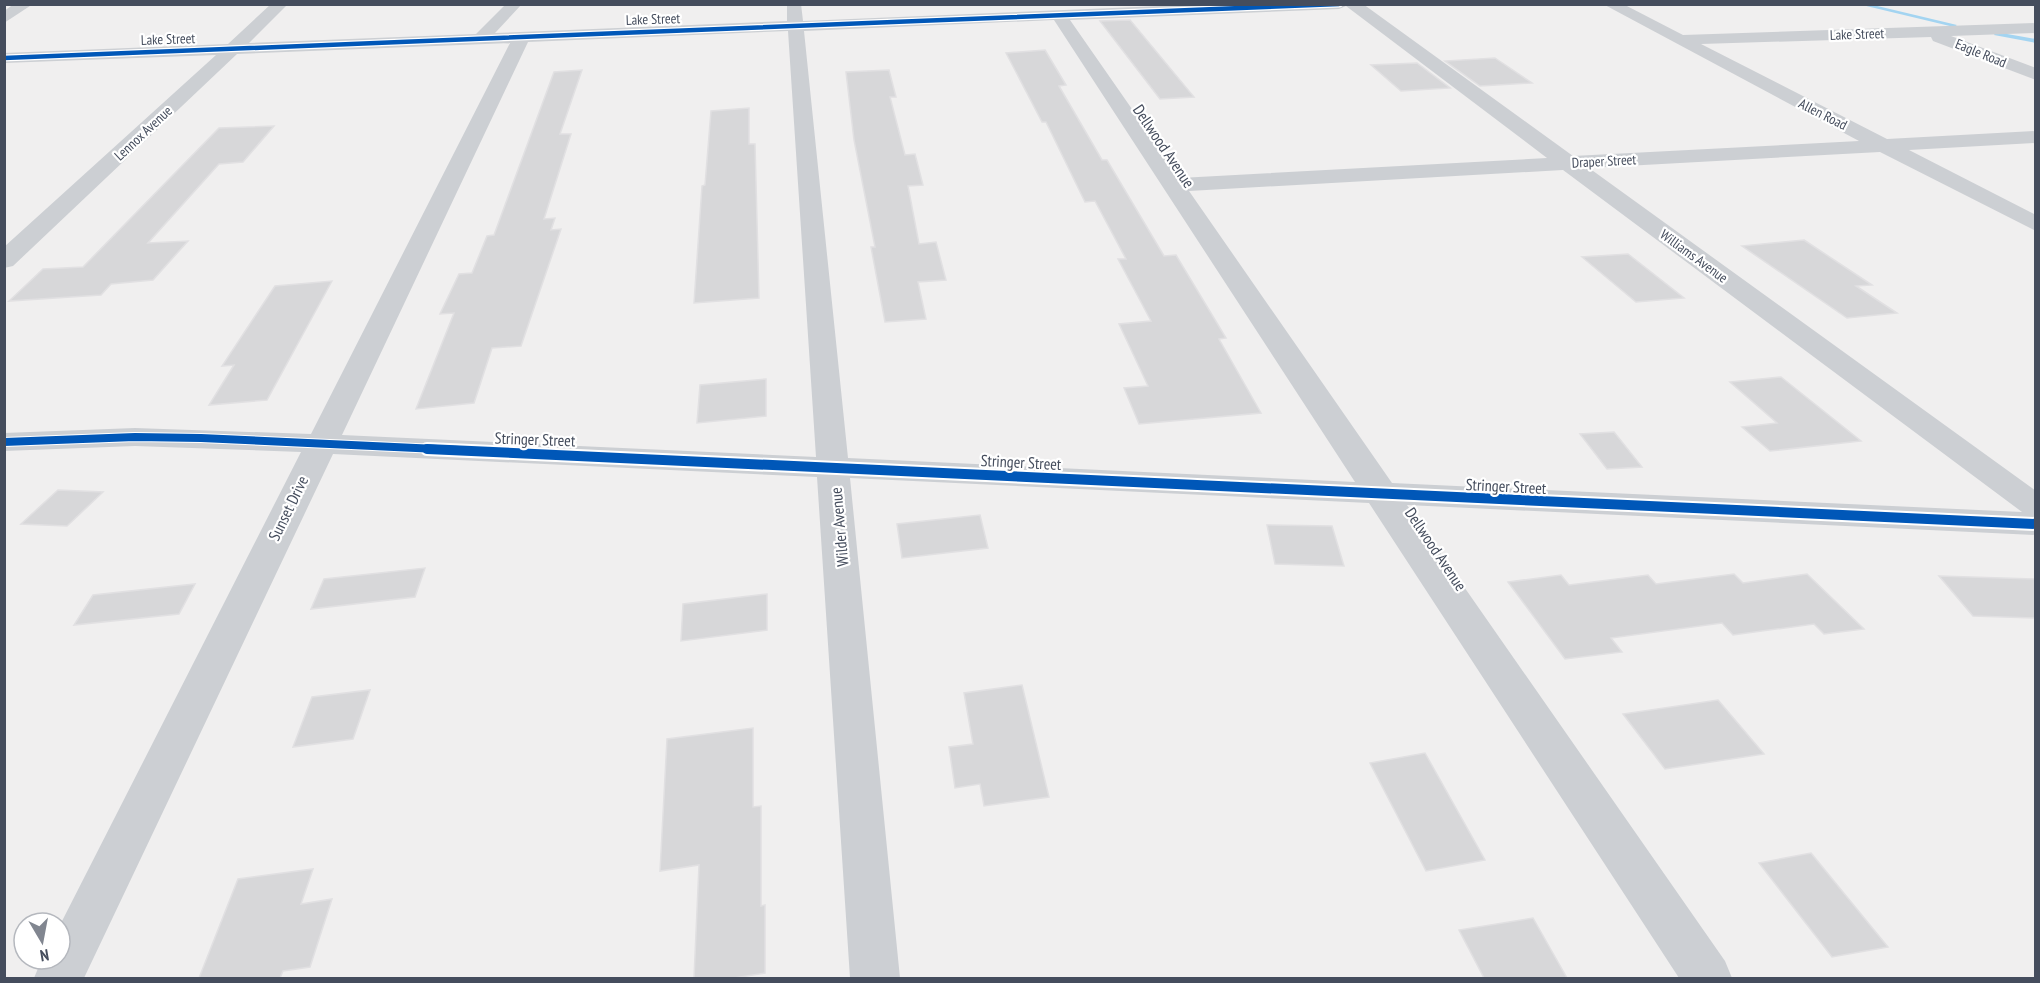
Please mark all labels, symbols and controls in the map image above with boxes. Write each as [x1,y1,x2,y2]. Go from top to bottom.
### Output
street label: Lake Street [626,9,681,29]
street label: Lake Street [1830,24,1885,44]
street label: Lake Street [141,29,196,49]
street label: Eagle Road [1953,35,2009,71]
street label: Allen Road [1796,94,1850,134]
street label: Dellwood Avenue [1129,101,1199,191]
street label: Lennox Avenue [110,102,176,164]
street label: Draper Street [1571,150,1637,172]
street label: Williams Avenue [1657,225,1732,287]
street label: Stringer Street [494,428,576,450]
street label: Stringer Street [980,450,1062,474]
street label: Sunset Drive [264,472,312,544]
street label: Stringer Street [1465,474,1547,498]
street label: Wilder Avenue [826,487,852,567]
street label: Dellwood Avenue [1401,504,1471,594]
north arrow [12,911,72,971]
text: N [39,945,51,966]

